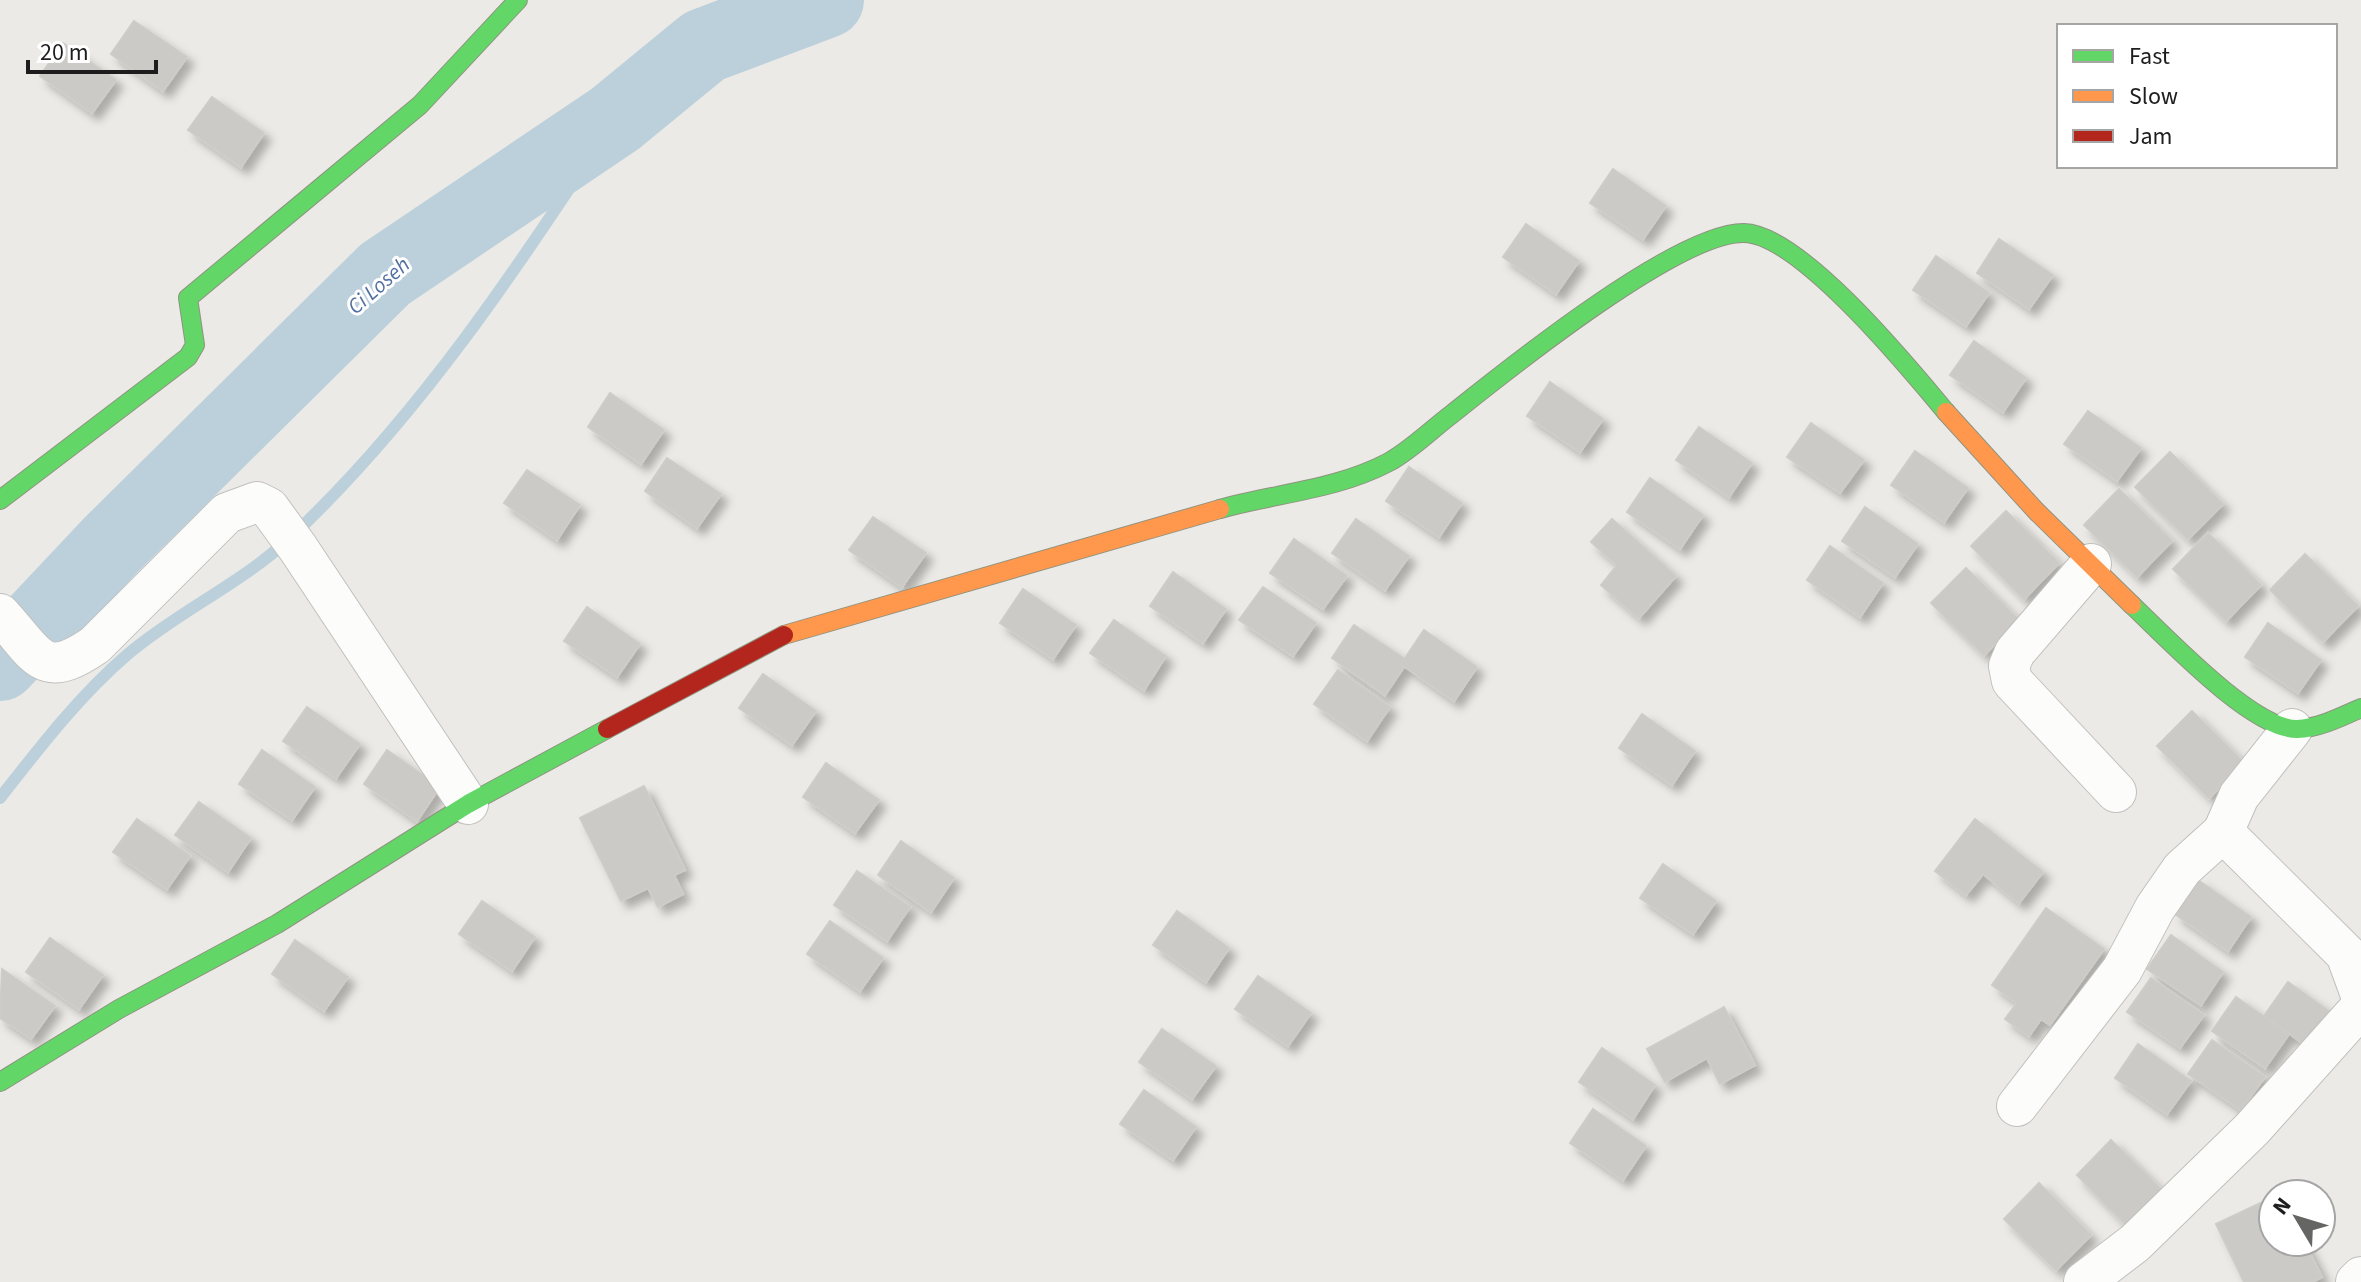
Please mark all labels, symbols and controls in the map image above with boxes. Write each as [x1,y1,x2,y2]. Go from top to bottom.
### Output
scale bar [28,24,156,74]
legend [2057,24,2337,168]
text: 20 m [40,35,89,70]
text: Fast [2129,39,2170,74]
text: Slow [2129,79,2178,114]
text: Jam [2129,119,2173,154]
water label: Ci Loseh [340,249,417,322]
north arrow [2257,1178,2337,1258]
text: N [2265,1191,2299,1222]

